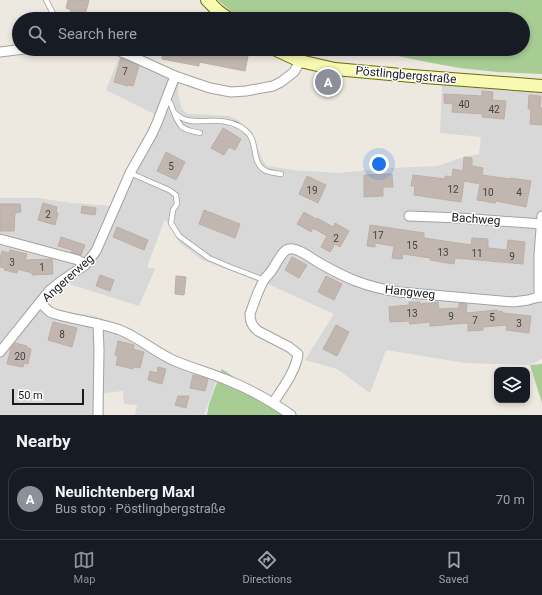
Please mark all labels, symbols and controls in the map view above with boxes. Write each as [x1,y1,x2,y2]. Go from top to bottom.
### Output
search box [12,12,530,56]
icon: search [26,23,48,45]
text: Search here [58,25,137,43]
street label: Pöstlingbergstraße [355,64,457,86]
house number: 7 [122,66,128,77]
pin: A [315,67,341,97]
house number: 40 [458,99,470,110]
house number: 42 [488,104,500,115]
your location [369,154,389,174]
house number: 5 [168,161,174,172]
house number: 12 [447,184,459,195]
house number: 19 [306,185,318,196]
house number: 10 [482,187,494,198]
house number: 4 [516,187,522,198]
house number: 2 [45,209,51,220]
street label: Bachweg [451,210,501,228]
house number: 17 [372,230,384,241]
house number: 2 [333,233,339,244]
house number: 15 [406,240,418,251]
house number: 13 [437,247,449,258]
house number: 11 [471,248,483,259]
street label: Angererweg [39,251,97,305]
house number: 9 [509,251,515,262]
house number: 3 [9,257,15,268]
house number: 1 [39,262,45,273]
street label: Hangweg [384,282,436,302]
house number: 13 [406,308,418,319]
house number: 9 [448,311,454,322]
house number: 5 [489,312,495,323]
house number: 7 [472,315,478,326]
house number: 3 [516,318,522,329]
house number: 8 [59,329,65,340]
house number: 20 [14,351,26,362]
map controls [494,367,530,403]
button: layers [494,367,530,403]
scale bar [12,387,84,406]
text: 50 m [18,389,43,402]
text: Nearby [16,431,71,451]
text: Neulichtenberg Maxl [55,483,195,501]
text: A [26,492,34,507]
text: 70 m [496,492,525,507]
text: Bus stop · Pöstlingbergstraße [55,501,225,516]
tab: Map [73,549,95,586]
tab: Directions [242,549,292,586]
tab: Saved [439,549,469,586]

